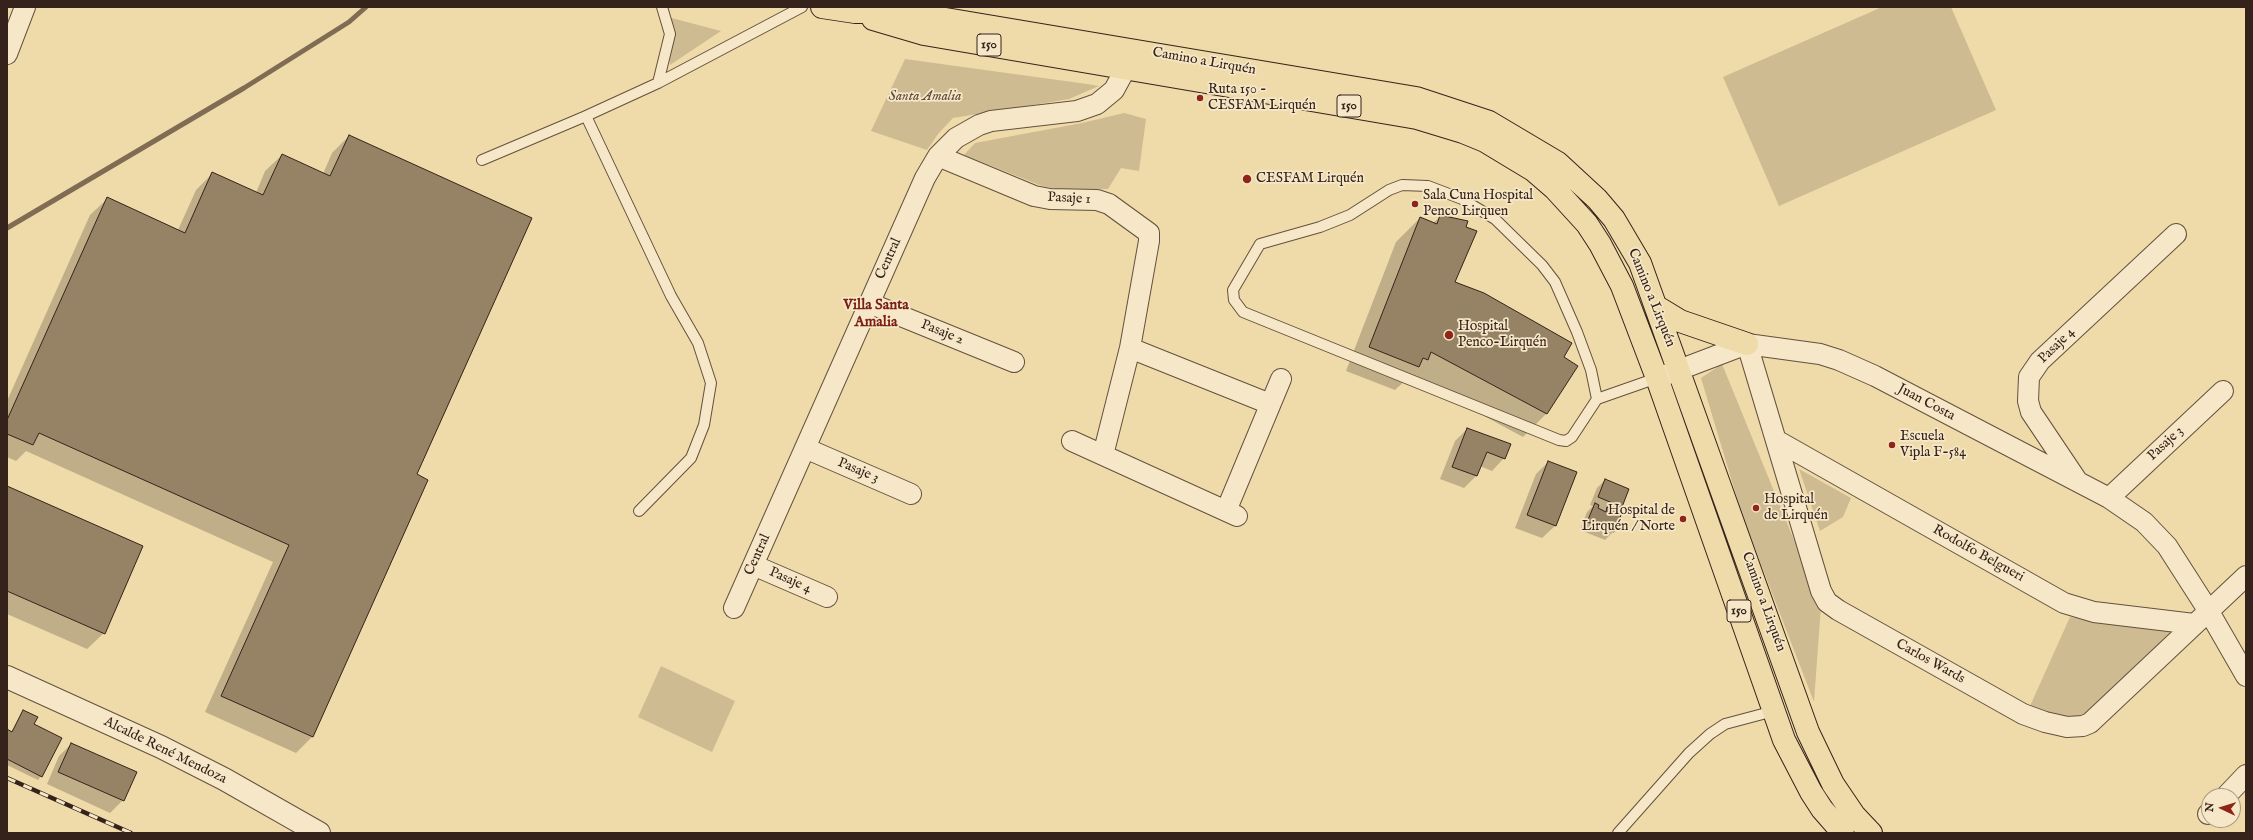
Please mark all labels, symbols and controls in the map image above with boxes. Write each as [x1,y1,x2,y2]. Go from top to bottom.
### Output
road number: 150 [977,34,1001,56]
street label: Camino a Lirquén [1151,45,1257,79]
place label: Ruta 150 - CESFAM Lirquén [1208,82,1316,114]
park label: Santa Amalia [889,89,961,105]
marker: Ruta 150 - CESFAM Lirquén [1195,93,1205,103]
road number: 150 [1337,95,1361,117]
place label: CESFAM Lirquén [1256,171,1364,187]
marker: CESFAM Lirquén [1241,173,1253,185]
place label: Sala Cuna Hospital Penco Lirquen [1423,188,1533,220]
street label: Pasaje 1 [1047,189,1091,209]
marker: Sala Cuna Hospital Penco Lirquen [1410,199,1420,209]
street label: Central [872,236,906,282]
street label: Camino a Lirquén [1624,246,1678,350]
district label: Villa Santa Amalia [843,297,909,332]
street label: Pasaje 2 [918,317,966,349]
place label: Hospital Penco-Lirquén [1458,319,1547,352]
street label: Pasaje 4 [2035,324,2079,368]
marker: Hospital Penco-Lirquén [1443,329,1455,341]
street label: Juan Costa [1894,381,1958,425]
street label: Pasaje 3 [2145,423,2187,465]
place label: Escuela Vipla F-584 [1900,429,1966,462]
marker: Escuela Vipla F-584 [1887,440,1897,450]
street label: Pasaje 3 [835,455,881,487]
place label: Hospital de Lirquén [1764,492,1828,524]
place label: Hospital de Lirquén / Norte [1582,503,1675,536]
marker: Hospital de Lirquén [1751,503,1761,513]
marker: Hospital de Lirquén / Norte [1678,514,1688,524]
street label: Rodolfo Belgueri [1929,522,2027,586]
street label: Central [741,532,775,578]
street label: Camino a Lirquén [1737,550,1789,654]
street label: Pasaje 4 [766,564,814,598]
road number: 150 [1727,600,1751,622]
street label: Carlos Wards [1892,636,1968,688]
street label: Alcalde René Mendoza [101,714,229,788]
north arrow [2201,788,2241,828]
text: N [2203,802,2217,812]

